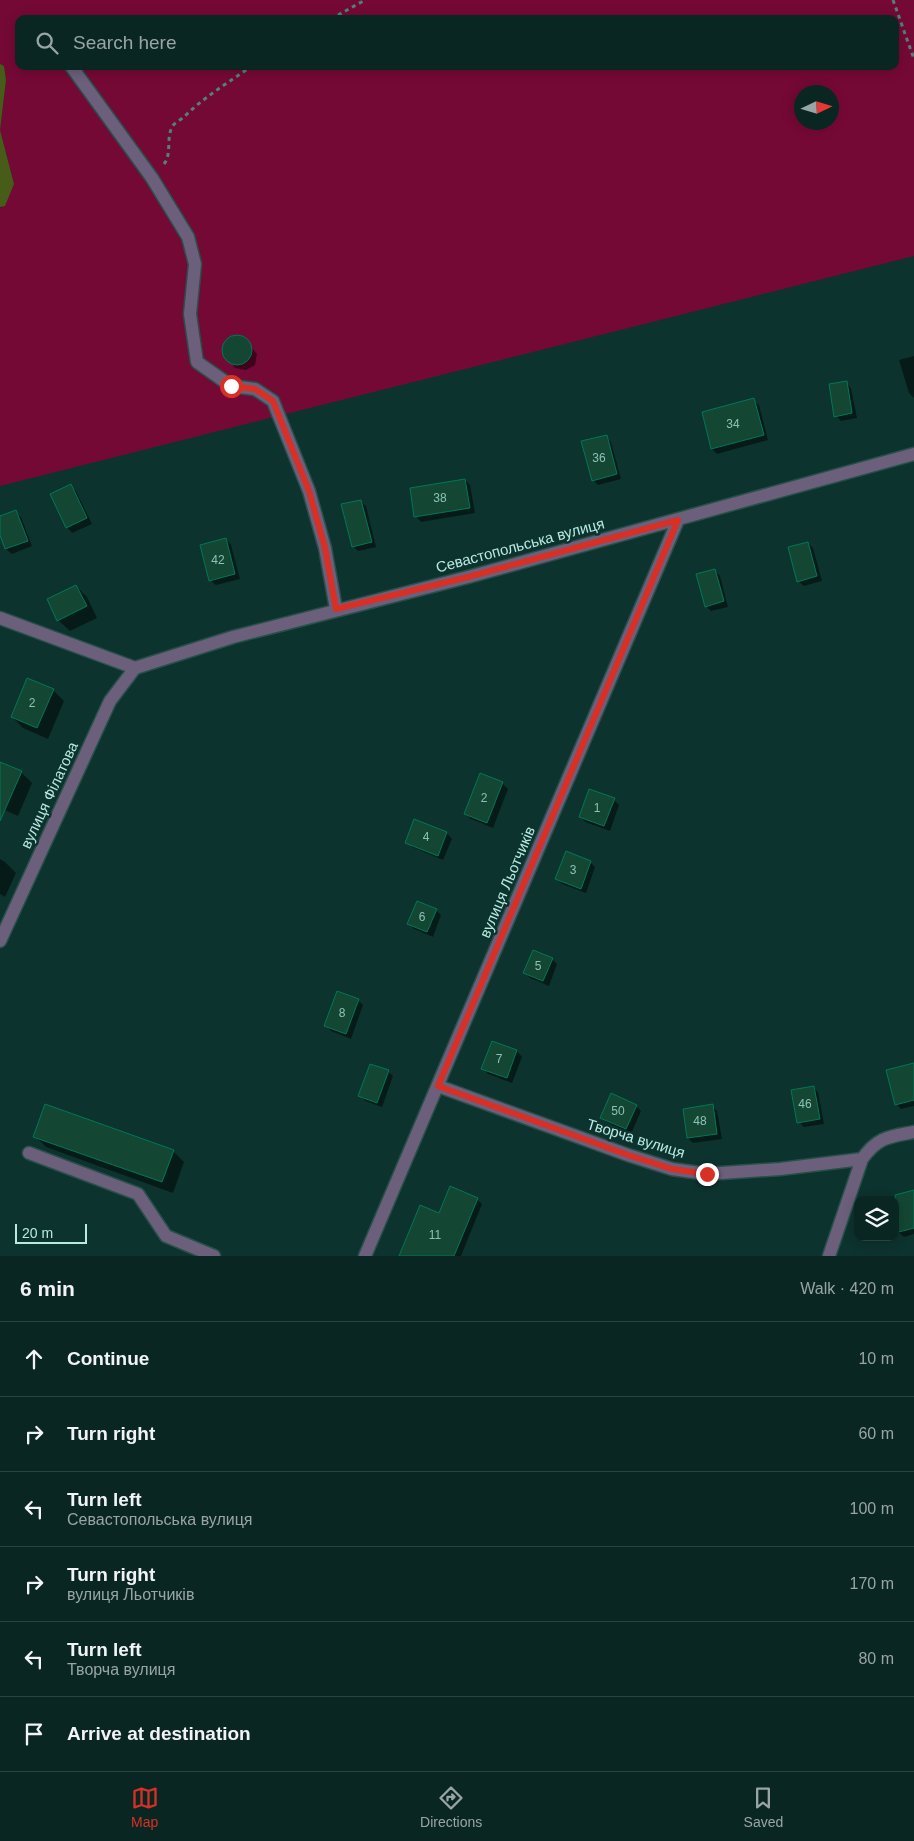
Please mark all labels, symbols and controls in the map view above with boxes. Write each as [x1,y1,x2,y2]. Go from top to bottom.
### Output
search box [15,15,899,70]
icon: search [33,29,61,57]
text: Search here [73,32,177,53]
north arrow [794,85,839,130]
route start [220,375,243,398]
house number: 34 [726,417,740,431]
house number: 36 [592,451,606,465]
house number: 38 [433,491,447,505]
street label: Севастопольська вулиця [434,514,606,576]
house number: 42 [211,553,225,567]
house number: 2 [29,696,36,710]
street label: вулиця Філатова [17,738,81,851]
house number: 2 [481,791,488,805]
house number: 1 [594,801,601,815]
street label: вулиця Льотчиків [476,824,538,940]
house number: 4 [423,830,430,844]
house number: 3 [570,863,577,877]
house number: 6 [419,910,426,924]
house number: 5 [535,959,542,973]
house number: 8 [339,1006,346,1020]
house number: 7 [496,1052,503,1066]
house number: 46 [798,1097,812,1111]
house number: 50 [611,1104,625,1118]
house number: 48 [693,1114,707,1128]
street label: Творча вулиця [585,1115,687,1161]
route end [696,1163,719,1186]
map controls [854,1196,899,1241]
button: layers [854,1196,899,1241]
scale bar [15,1221,88,1244]
text: 20 m [22,1225,53,1241]
house number: 11 [429,1228,442,1242]
text: 6 min [20,1277,75,1300]
text: Walk · 420 m [800,1280,894,1297]
icon: ahead [20,1345,48,1373]
text: Continue [67,1348,149,1369]
text: 10 m [858,1350,894,1367]
icon: right [20,1420,48,1448]
text: Turn right [67,1423,155,1444]
text: 60 m [858,1425,894,1442]
text: Turn left [67,1489,142,1510]
icon: left [20,1495,48,1523]
text: 100 m [850,1500,894,1517]
text: Севастопольська вулиця [67,1511,253,1528]
text: Turn right [67,1564,155,1585]
icon: right [20,1570,48,1598]
text: 170 m [850,1575,894,1592]
text: вулиця Льотчиків [67,1586,194,1603]
text: Turn left [67,1639,142,1660]
icon: left [20,1645,48,1673]
text: 80 m [858,1650,894,1667]
text: Творча вулиця [67,1661,175,1678]
icon: arrive [20,1720,48,1748]
text: Arrive at destination [67,1723,251,1744]
tab: Map [131,1784,159,1830]
tab: Directions [420,1784,482,1830]
tab: Saved [744,1784,783,1830]

